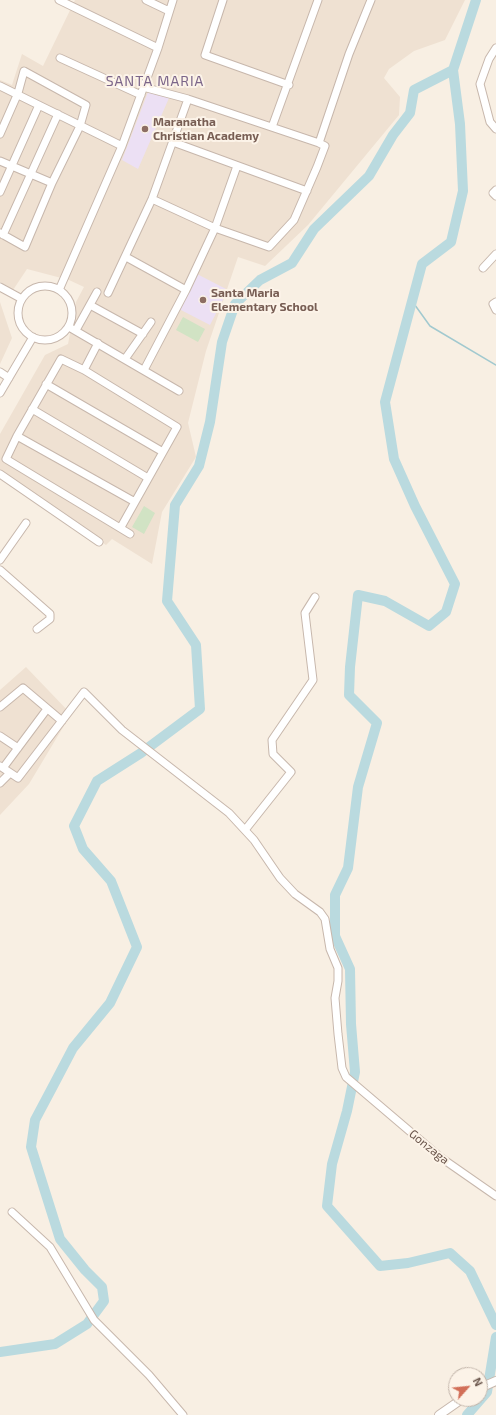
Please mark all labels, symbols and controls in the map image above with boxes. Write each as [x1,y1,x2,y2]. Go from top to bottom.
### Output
district label: SANTA MARIA [106,73,204,89]
place label: Maranatha Christian Academy [153,115,259,143]
marker: Maranatha Christian Academy [140,124,150,134]
place label: Santa Maria Elementary School [211,286,318,314]
marker: Santa Maria Elementary School [198,295,208,305]
street label: Gonzaga [406,1127,452,1167]
north arrow [448,1367,488,1407]
text: N [471,1375,486,1388]

